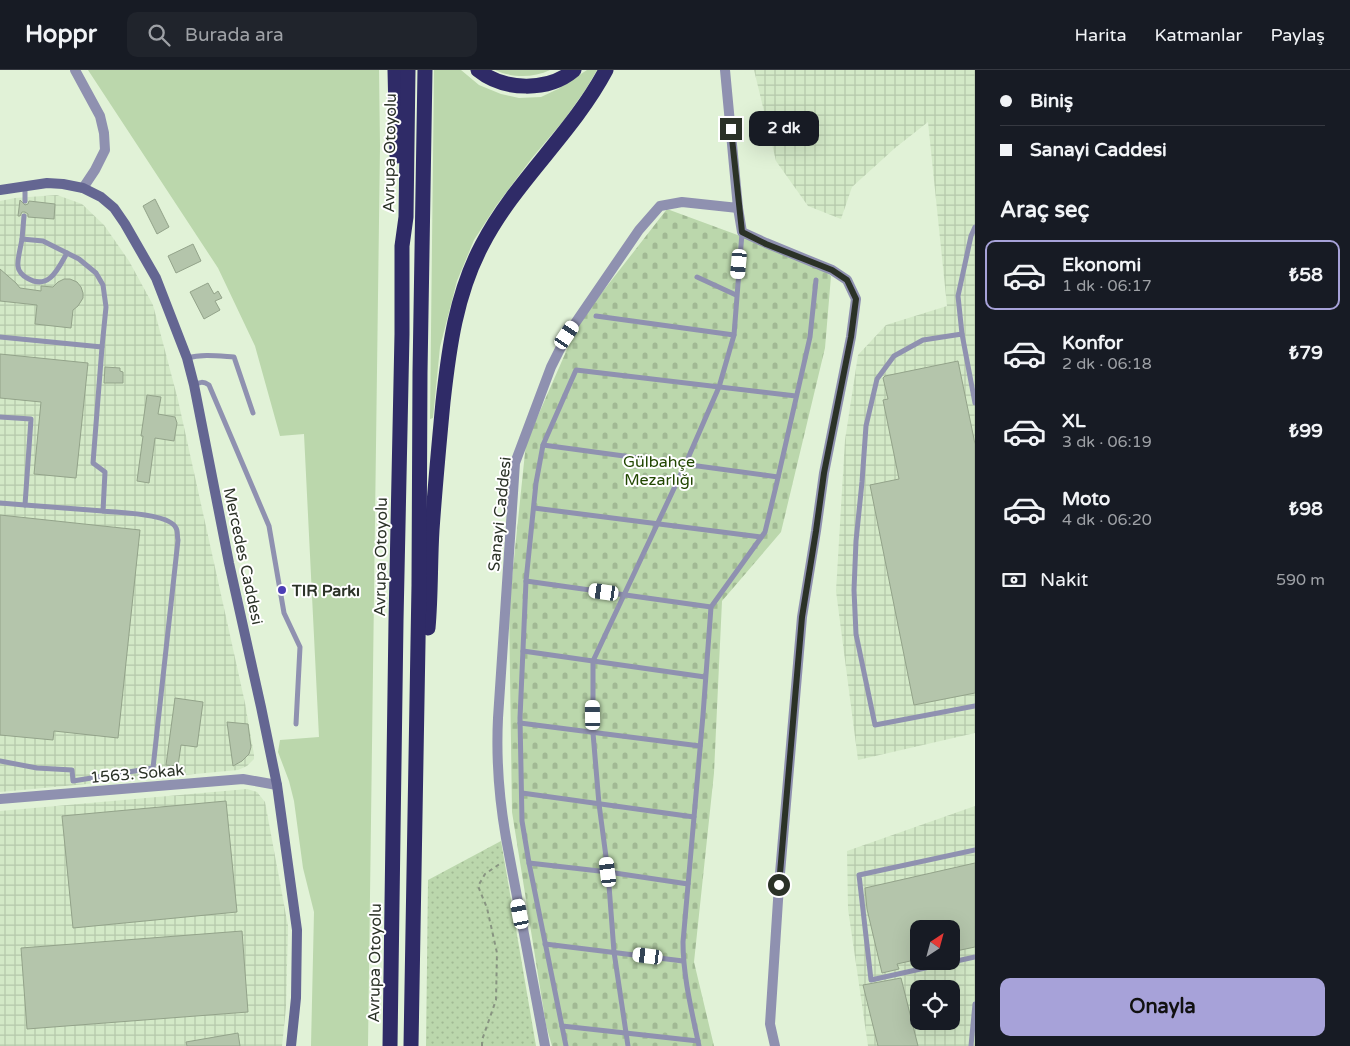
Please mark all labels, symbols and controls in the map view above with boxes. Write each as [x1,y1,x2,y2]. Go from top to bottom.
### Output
search box [127,12,477,57]
text: Hoppr [25,20,97,49]
icon: search [145,21,173,49]
text: Burada ara [185,24,284,46]
text: Harita [1074,24,1127,46]
text: Katmanlar [1155,24,1243,46]
text: Paylaş [1271,24,1325,46]
text: Biniş [1030,90,1073,112]
street label: Avrupa Otoyolu [379,93,401,213]
callout: 2 dk [748,112,818,146]
route end [720,118,742,140]
text: 2 dk [767,118,801,138]
text: Sanayi Caddesi [1030,139,1167,161]
text: Araç seç [1000,197,1089,223]
car [730,248,747,280]
icon: car [1002,253,1047,298]
text: Ekonomi [1062,254,1141,276]
text: ₺58 [1289,264,1323,286]
text: 1 dk · 06:17 [1062,276,1152,296]
car [552,318,581,352]
icon: car [1002,331,1047,376]
text: Konfor [1062,332,1123,354]
text: ₺79 [1289,342,1323,364]
text: 2 dk · 06:18 [1062,354,1152,374]
icon: car [1002,409,1047,454]
text: XL [1062,410,1086,432]
text: ₺99 [1289,420,1323,442]
text: 3 dk · 06:19 [1062,432,1152,452]
park label: Gülbahçe Mezarlığı [623,452,695,490]
street label: Sanayi Caddesi [484,456,516,572]
street label: Mercedes Caddesi [219,486,267,627]
icon: car [1002,487,1047,532]
text: Moto [1062,488,1110,510]
street label: Avrupa Otoyolu [370,497,392,617]
text: ₺98 [1289,498,1323,520]
text: 4 dk · 06:20 [1062,510,1152,530]
icon: cash [1000,566,1028,594]
text: Nakit [1040,569,1088,591]
text: 590 m [1276,570,1325,590]
place label: TIR Parkı [291,581,360,601]
car [588,582,619,602]
marker: TIR Parkı [276,584,288,596]
car [585,700,600,730]
street label: 1563. Sokak [89,760,185,788]
car [598,856,617,888]
route start [768,874,790,896]
car [509,898,530,930]
street label: Avrupa Otoyolu [364,903,386,1023]
north arrow [910,920,960,970]
map controls [910,920,960,1030]
car [632,947,663,965]
button: Onayla [1000,978,1325,1036]
button: locate [910,980,960,1030]

